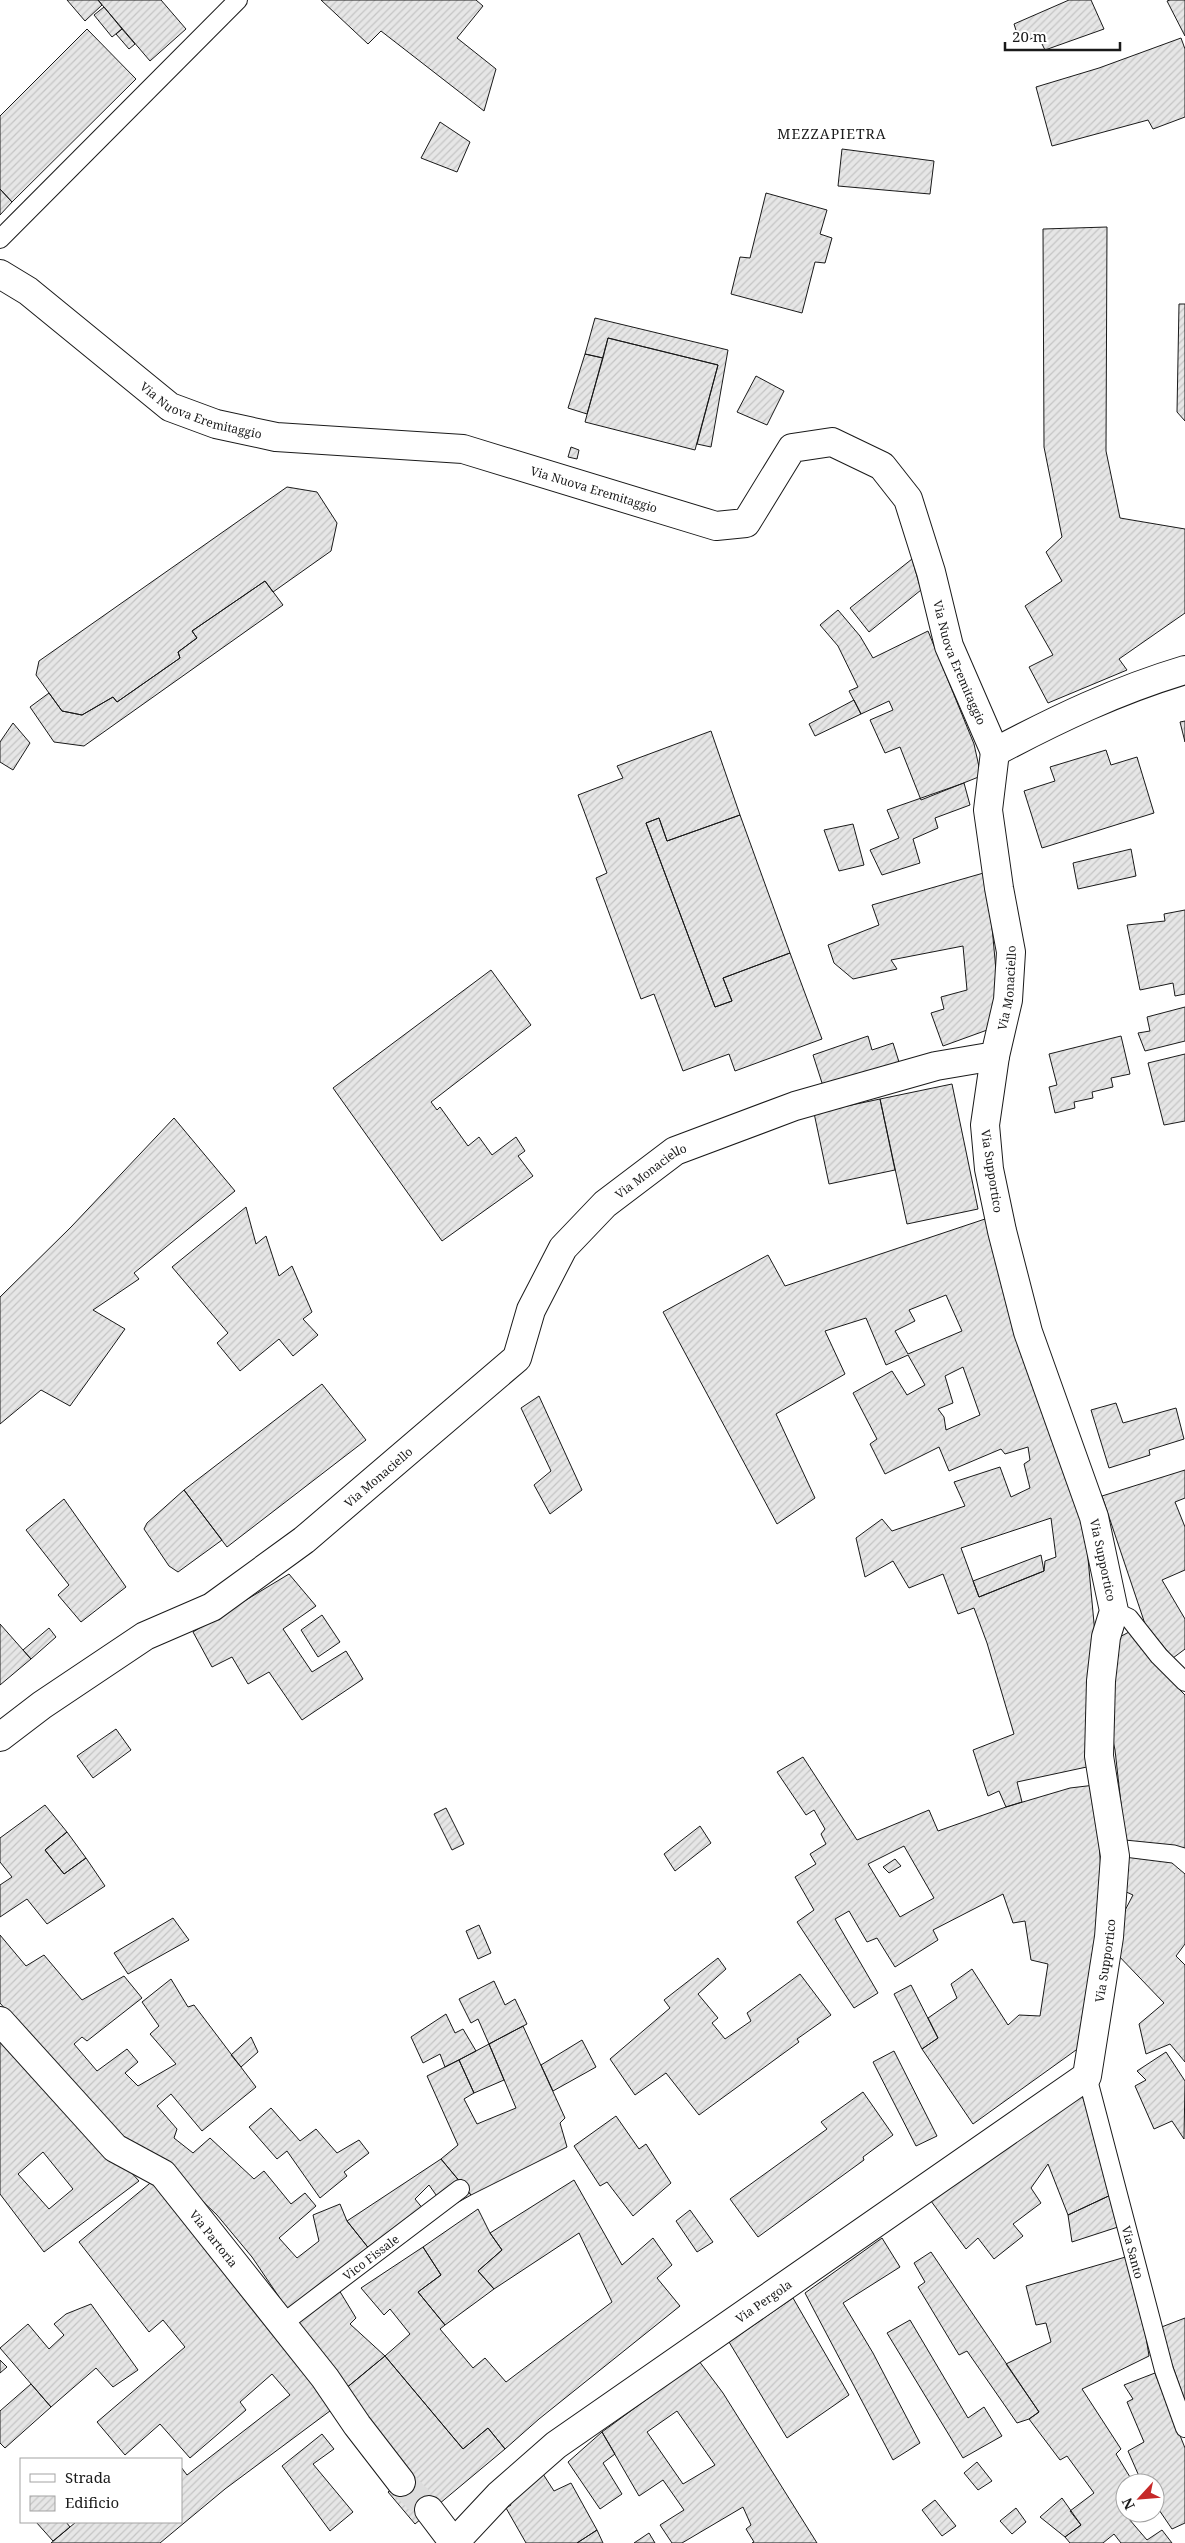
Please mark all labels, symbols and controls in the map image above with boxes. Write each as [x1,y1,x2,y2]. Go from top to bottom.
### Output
scale bar [1005,20,1120,52]
text: 20 m [1012,26,1047,46]
district label: MEZZAPIETRA [777,124,887,143]
street label: Via Nuova Eremitaggio [137,378,264,442]
street label: Via Nuova Eremitaggio [529,462,660,516]
street label: Via Nuova Eremitaggio [930,598,991,727]
street label: Via Monaciello [993,944,1019,1032]
street label: Via Supportico [977,1128,1007,1214]
street label: Via Monaciello [611,1139,689,1202]
street label: Via Monaciello [340,1443,416,1511]
street label: Via Supportico [1086,1517,1120,1603]
street label: Via Supportico [1090,1918,1119,2004]
street label: Via Partoria [186,2206,242,2271]
street label: Via Santo [1118,2224,1148,2280]
street label: Vico Fissale [339,2230,402,2284]
street label: Via Pergola [732,2275,795,2327]
legend [20,2458,182,2523]
text: Strada [65,2467,111,2487]
north arrow [1115,2473,1165,2523]
text: Edificio [65,2492,119,2512]
text: N [1117,2495,1139,2513]

